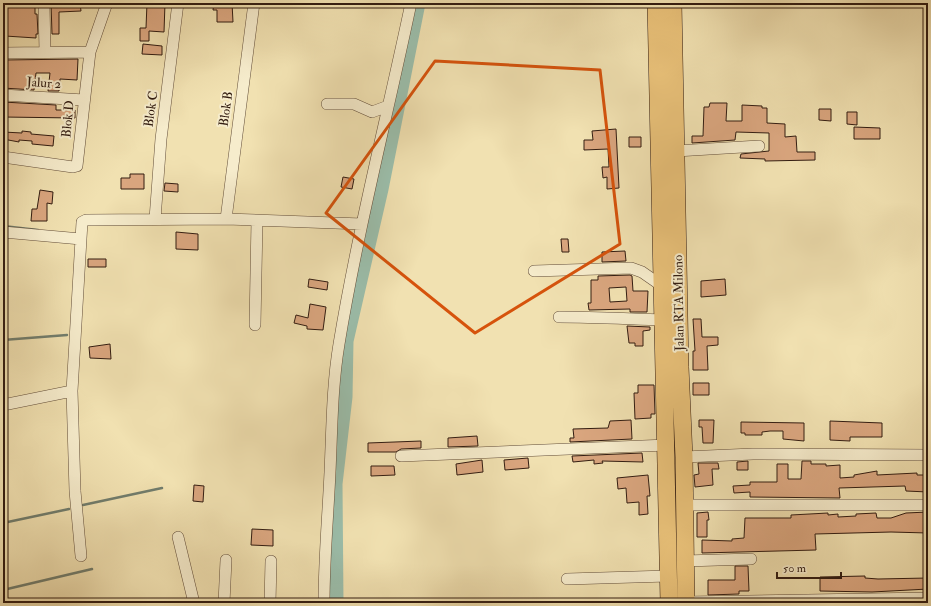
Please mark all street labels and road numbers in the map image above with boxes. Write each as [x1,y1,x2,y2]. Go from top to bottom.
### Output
street label: Jalur 2 [25,74,62,92]
street label: Blok C [141,90,161,128]
street label: Blok B [216,90,236,128]
street label: Blok D [58,100,78,138]
street label: Jalan RTA Milono [670,255,688,352]

